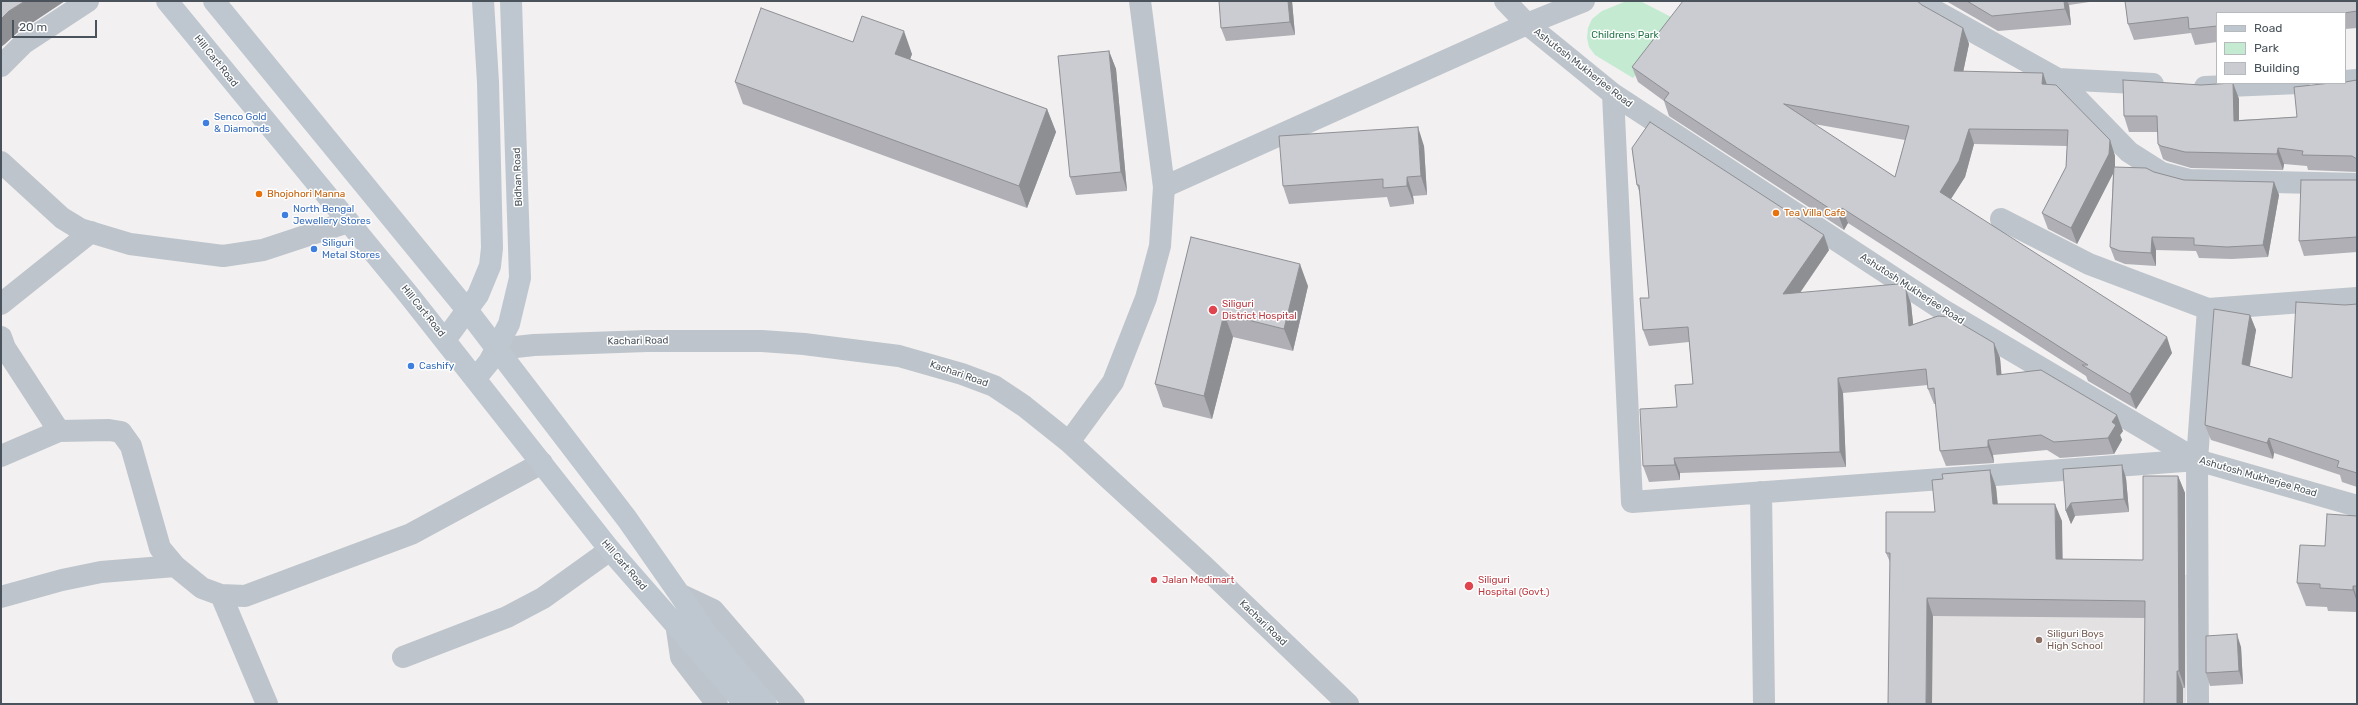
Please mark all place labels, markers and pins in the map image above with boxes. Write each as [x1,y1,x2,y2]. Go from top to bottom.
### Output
place label: Senco Gold & Diamonds [214,111,270,134]
marker: Senco Gold & Diamonds [201,118,211,128]
place label: Bhojohori Manna [267,188,345,200]
marker: Bhojohori Manna [254,189,264,199]
place label: North Bengal Jewellery Stores [293,203,371,226]
place label: Tea Villa Cafe [1784,207,1846,219]
marker: Tea Villa Cafe [1771,208,1781,218]
marker: North Bengal Jewellery Stores [280,210,290,220]
place label: Siliguri Metal Stores [322,237,380,260]
marker: Siliguri Metal Stores [309,244,319,254]
place label: Siliguri District Hospital [1222,298,1297,322]
marker: Siliguri District Hospital [1207,304,1219,316]
place label: Cashify [419,360,454,372]
marker: Cashify [406,361,416,371]
place label: Jalan Medimart [1162,574,1234,586]
place label: Siliguri Hospital (Govt.) [1478,574,1549,598]
marker: Jalan Medimart [1149,575,1159,585]
marker: Siliguri Hospital (Govt.) [1463,580,1475,592]
place label: Siliguri Boys High School [2047,628,2104,652]
marker: Siliguri Boys High School [2034,635,2044,645]

